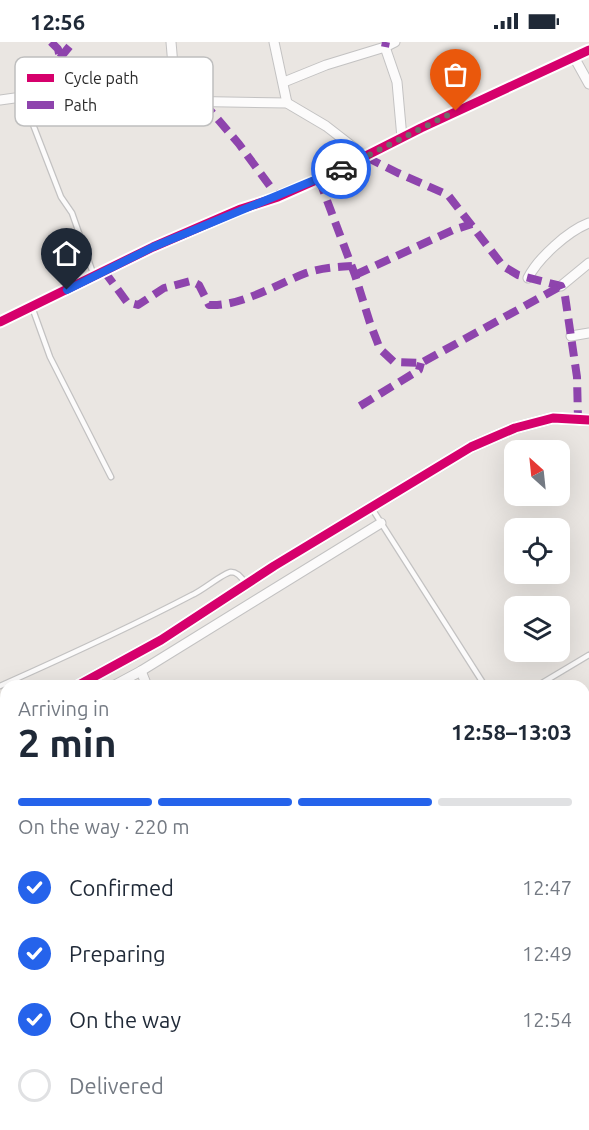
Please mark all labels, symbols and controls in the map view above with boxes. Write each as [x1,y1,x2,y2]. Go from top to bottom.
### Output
text: 12:56 [30,9,85,34]
pin [430,49,481,111]
legend [15,57,213,126]
icon: bag [439,58,472,91]
text: Cycle path [64,69,139,87]
text: Path [64,96,97,114]
courier [311,139,371,199]
icon: car [325,153,358,186]
pin [41,228,92,290]
icon: home [50,237,83,270]
north arrow [504,440,570,506]
map controls [504,440,570,662]
button: locate [504,518,570,584]
button: layers [504,596,570,662]
text: Arriving in [18,697,109,720]
text: 12:58–13:03 [451,719,572,744]
text: 2 min [18,721,117,764]
text: On the way · 220 m [18,815,190,838]
icon: check [18,871,51,904]
text: Confirmed [69,875,174,900]
text: 12:47 [522,876,572,899]
icon: check [18,937,51,970]
text: Preparing [69,941,166,966]
text: 12:49 [522,942,572,965]
icon: check [18,1003,51,1036]
text: On the way [69,1007,181,1032]
text: 12:54 [522,1008,572,1031]
text: Delivered [69,1073,164,1098]

